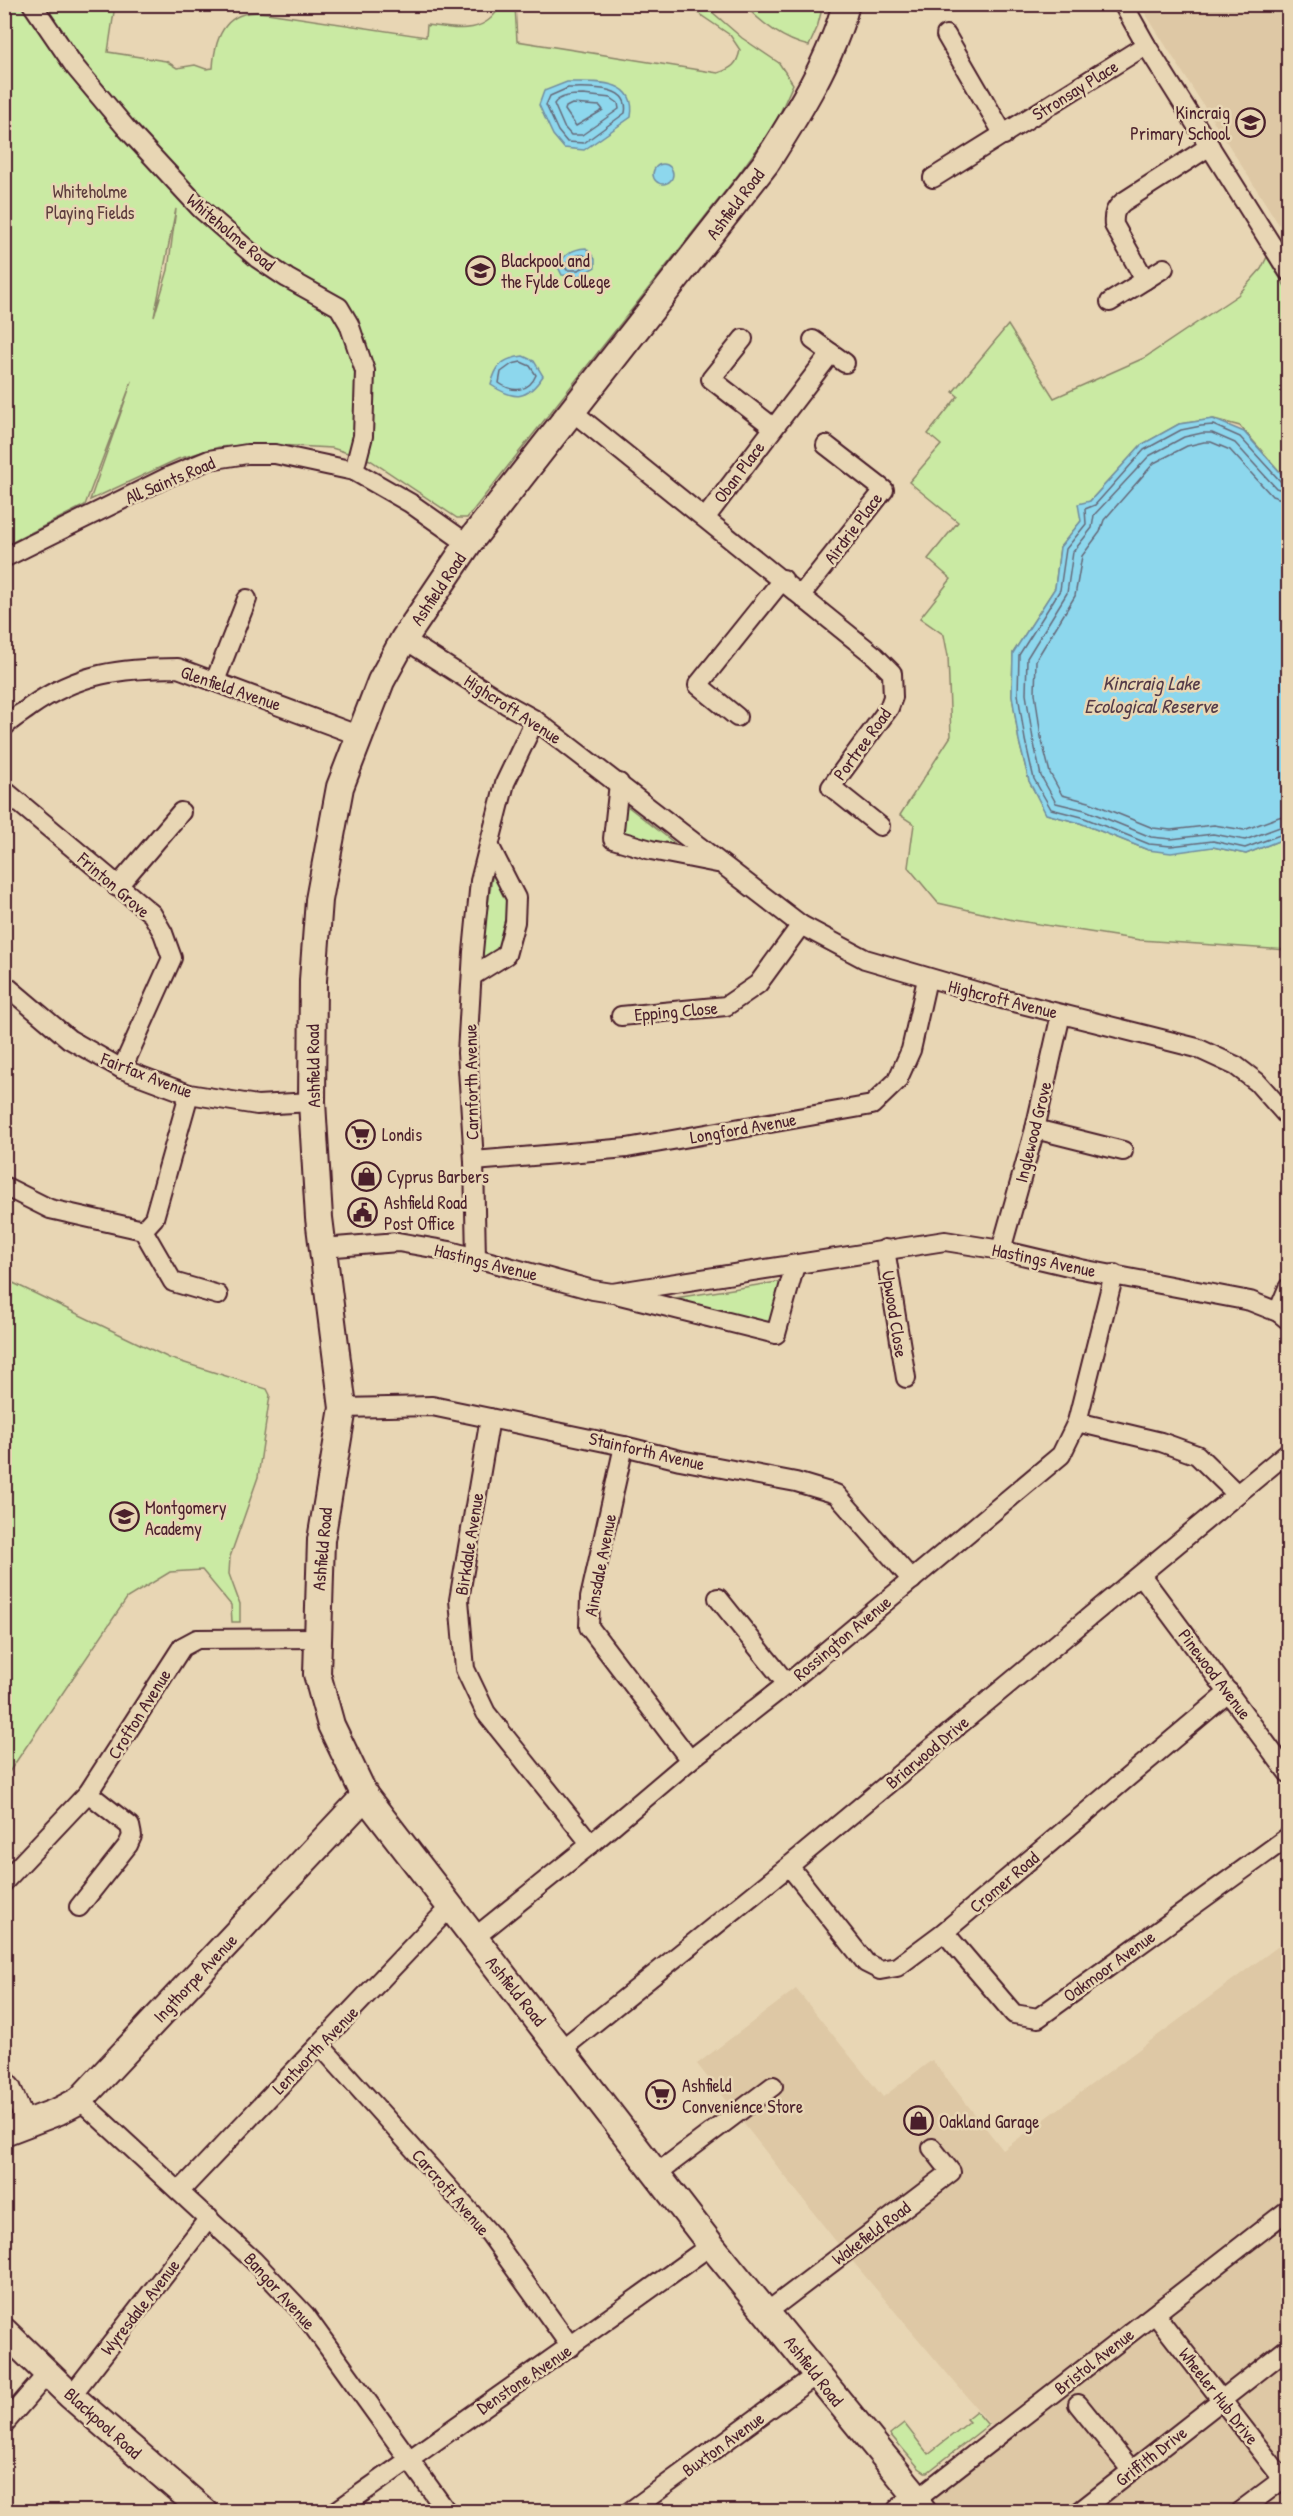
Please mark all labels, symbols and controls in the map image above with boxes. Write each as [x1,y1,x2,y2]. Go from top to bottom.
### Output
street label: Stronsay Place [1027,54,1123,126]
place label: Kincraig Primary School [1130,100,1230,146]
school or university icon: Kincraig Primary School [1235,106,1267,138]
street label: Ashfield Road [700,163,770,245]
park label: Whiteholme Playing Fields [45,179,135,225]
street label: Whiteholme Road [181,187,281,277]
place label: Blackpool and the Fylde College [501,248,611,294]
school or university icon: Blackpool and the Fylde College [464,254,496,286]
street label: Oban Place [708,436,770,508]
street label: All Saints Road [121,450,219,510]
street label: Airdrie Place [818,487,888,569]
street label: Ashfield Road [404,548,472,630]
street label: Glenfield Avenue [177,659,285,717]
street label: Highcroft Avenue [459,668,567,750]
water label: Kincraig Lake Ecological Reserve [1084,669,1219,720]
street label: Portree Road [827,703,897,785]
street label: Frinton Grove [72,846,156,924]
street label: Highcroft Avenue [946,973,1060,1025]
street label: Epping Close [633,995,719,1027]
street label: Ashfield Road [300,1024,326,1108]
street label: Carnforth Avenue [457,1024,485,1140]
street label: Fairfax Avenue [97,1046,196,1104]
street label: Inglewood Grove [1008,1079,1058,1185]
street label: Longford Avenue [688,1106,798,1150]
supermarket icon: Londis [345,1118,377,1150]
place label: Londis [382,1122,422,1147]
shop icon: Cyprus Barbers [350,1160,382,1192]
place label: Cyprus Barbers [387,1164,489,1189]
place label: Ashfield Road Post Office [384,1190,467,1236]
public building icon: Ashfield Road Post Office [347,1196,379,1228]
street label: Hastings Avenue [432,1237,540,1287]
street label: Hastings Avenue [990,1237,1098,1283]
street label: Upwood Close [876,1269,914,1359]
street label: Stainforth Avenue [587,1426,707,1476]
street label: Birkdale Avenue [449,1491,489,1597]
place label: Montgomery Academy [145,1495,227,1541]
school or university icon: Montgomery Academy [108,1501,140,1533]
street label: Ashfield Road [306,1507,338,1591]
street label: Ainsdale Avenue [578,1512,622,1618]
street label: Rossington Avenue [788,1590,896,1686]
street label: Pinewood Avenue [1173,1623,1257,1725]
street label: Crofton Avenue [101,1664,177,1764]
street label: Briarwood Drive [880,1710,974,1794]
street label: Cromer Road [964,1845,1044,1919]
street label: Oakmoor Avenue [1058,1924,1160,2008]
street label: Ingthorpe Avenue [147,1928,243,2028]
street label: Ashfield Road [480,1951,552,2031]
street label: Lentworth Avenue [266,2000,364,2100]
place label: Ashfield Convenience Store [682,2073,803,2119]
supermarket icon: Ashfield Convenience Store [645,2079,677,2111]
shop icon: Oakland Garage [902,2105,934,2137]
place label: Oakland Garage [939,2109,1040,2134]
street label: Carcroft Avenue [406,2143,496,2241]
street label: Wakefield Road [827,2195,915,2271]
street label: Bangor Avenue [238,2247,322,2335]
street label: Wyresdale Avenue [95,2254,185,2360]
street label: Bristol Avenue [1049,2322,1139,2400]
street label: Ashfield Road [779,2331,849,2411]
street label: Denstone Avenue [472,2338,576,2420]
street label: Wheeler Hub Drive [1173,2342,1265,2450]
street label: Blackpool Road [59,2382,147,2464]
street label: Buxton Avenue [677,2406,769,2482]
street label: Griffith Drive [1110,2420,1192,2492]

